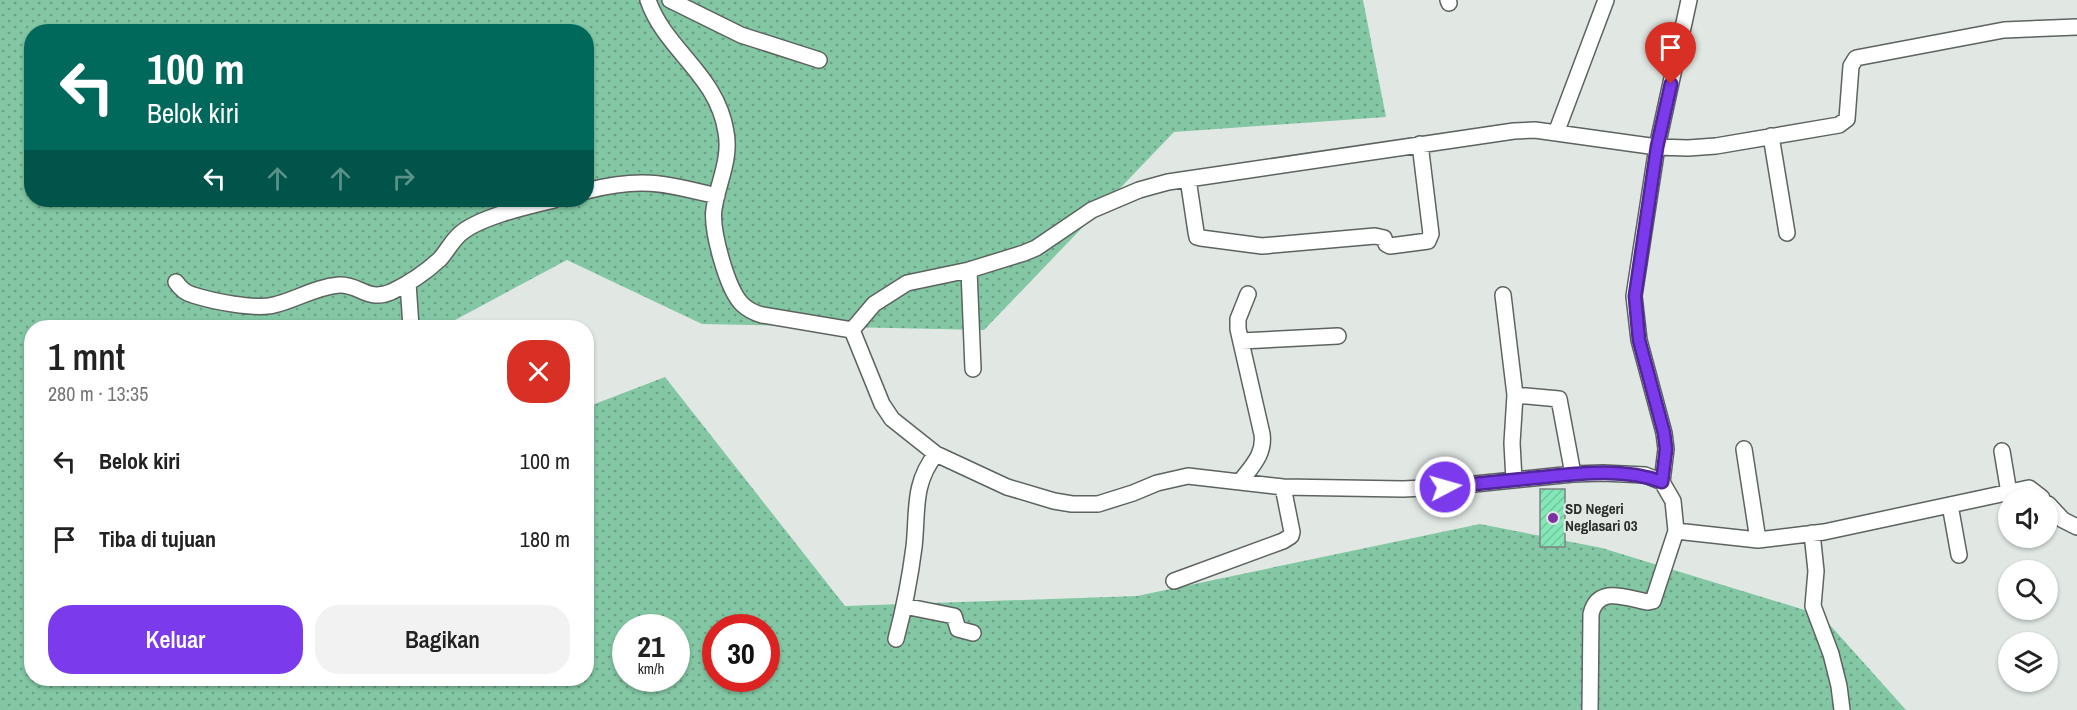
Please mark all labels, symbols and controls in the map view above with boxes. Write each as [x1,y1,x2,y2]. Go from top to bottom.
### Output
pin [1645,22,1696,84]
icon: arrive [1654,31,1687,64]
text: 100 m [147,41,245,97]
icon: left [48,48,126,126]
text: Belok kiri [147,95,239,131]
icon: left [198,162,231,195]
icon: ahead [261,162,294,195]
icon: ahead [324,162,357,195]
icon: right [387,162,420,195]
text: 1 mnt [48,333,125,381]
button: close [507,340,570,403]
text: 280 m · 13:35 [48,380,148,407]
icon: left [48,445,81,478]
text: Belok kiri [99,446,180,476]
text: 100 m [520,446,570,476]
position arrow [1413,455,1477,519]
map controls [1998,488,2058,692]
button: sound [1998,488,2058,548]
place label: SD Negeri Neglasari 03 [1565,498,1638,536]
marker: SD Negeri Neglasari 03 [1546,511,1560,525]
icon: arrive [48,523,81,556]
text: Tiba di tujuan [99,524,216,554]
text: 180 m [520,524,570,554]
button: search [1998,560,2058,620]
button: Keluar [48,605,303,674]
button: Bagikan [315,605,570,674]
speed limit sign: 30 [702,614,780,692]
text: 21 [637,626,665,666]
button: layers [1998,632,2058,692]
text: km/h [638,658,664,679]

